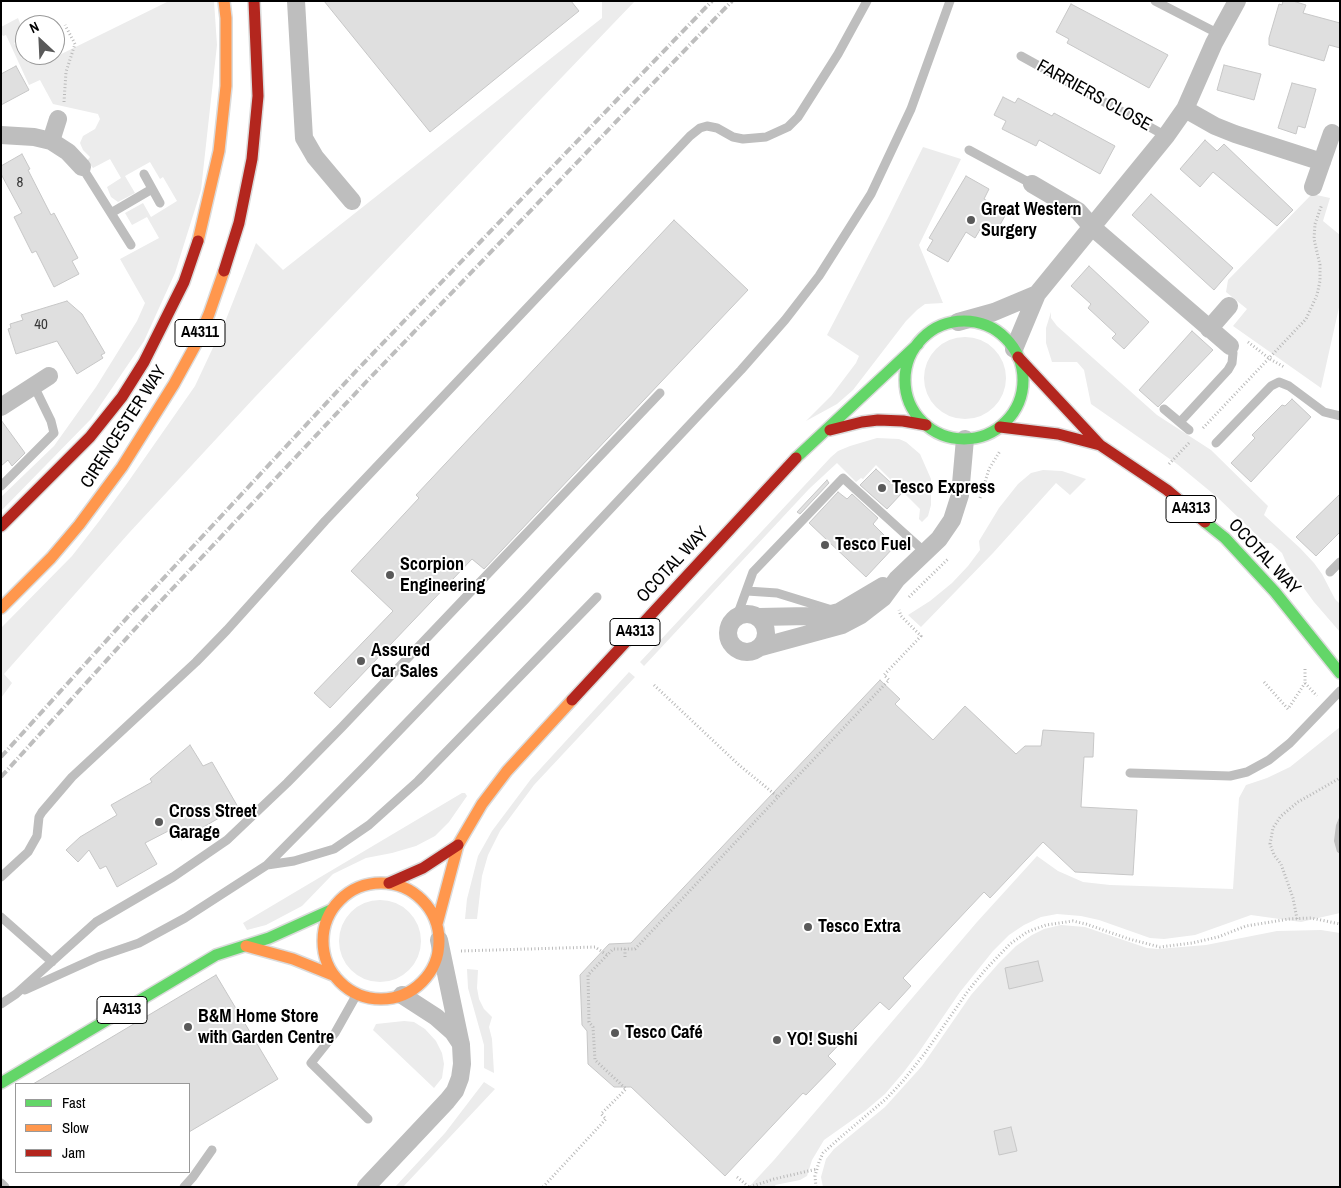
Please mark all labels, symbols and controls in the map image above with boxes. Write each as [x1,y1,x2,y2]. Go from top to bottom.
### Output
north arrow [15,15,65,65]
text: N [27,17,42,37]
street label: FARRIERS CLOSE [1033,56,1155,136]
house number: 8 [17,174,23,192]
place label: Great Western Surgery [981,199,1082,242]
marker: Great Western Surgery [965,214,977,226]
house number: 40 [34,316,48,334]
road number: A4311 [175,319,225,346]
street label: CIRENCESTER WAY [76,362,172,492]
place label: Tesco Express [892,477,995,499]
marker: Tesco Express [876,482,888,494]
road number: A4313 [1166,496,1216,522]
street label: OCOTAL WAY [1223,515,1305,599]
street label: OCOTAL WAY [632,523,714,607]
place label: Tesco Fuel [835,534,911,556]
marker: Tesco Fuel [819,539,831,551]
place label: Scorpion Engineering [400,554,485,596]
marker: Scorpion Engineering [384,569,396,581]
road number: A4313 [610,618,660,646]
place label: Assured Car Sales [371,640,438,682]
marker: Assured Car Sales [355,655,367,667]
place label: Cross Street Garage [169,801,257,844]
marker: Cross Street Garage [153,816,165,828]
place label: Tesco Extra [818,916,901,938]
marker: Tesco Extra [802,921,814,933]
road number: A4313 [97,996,147,1024]
place label: B&M Home Store with Garden Centre [198,1006,334,1048]
marker: B&M Home Store with Garden Centre [182,1021,194,1033]
place label: Tesco Café [625,1022,703,1044]
marker: Tesco Café [609,1027,621,1039]
place label: YO! Sushi [787,1029,858,1051]
marker: YO! Sushi [771,1034,783,1046]
legend [15,1083,190,1173]
text: Fast [62,1092,85,1113]
text: Slow [62,1117,89,1138]
text: Jam [62,1142,85,1163]

